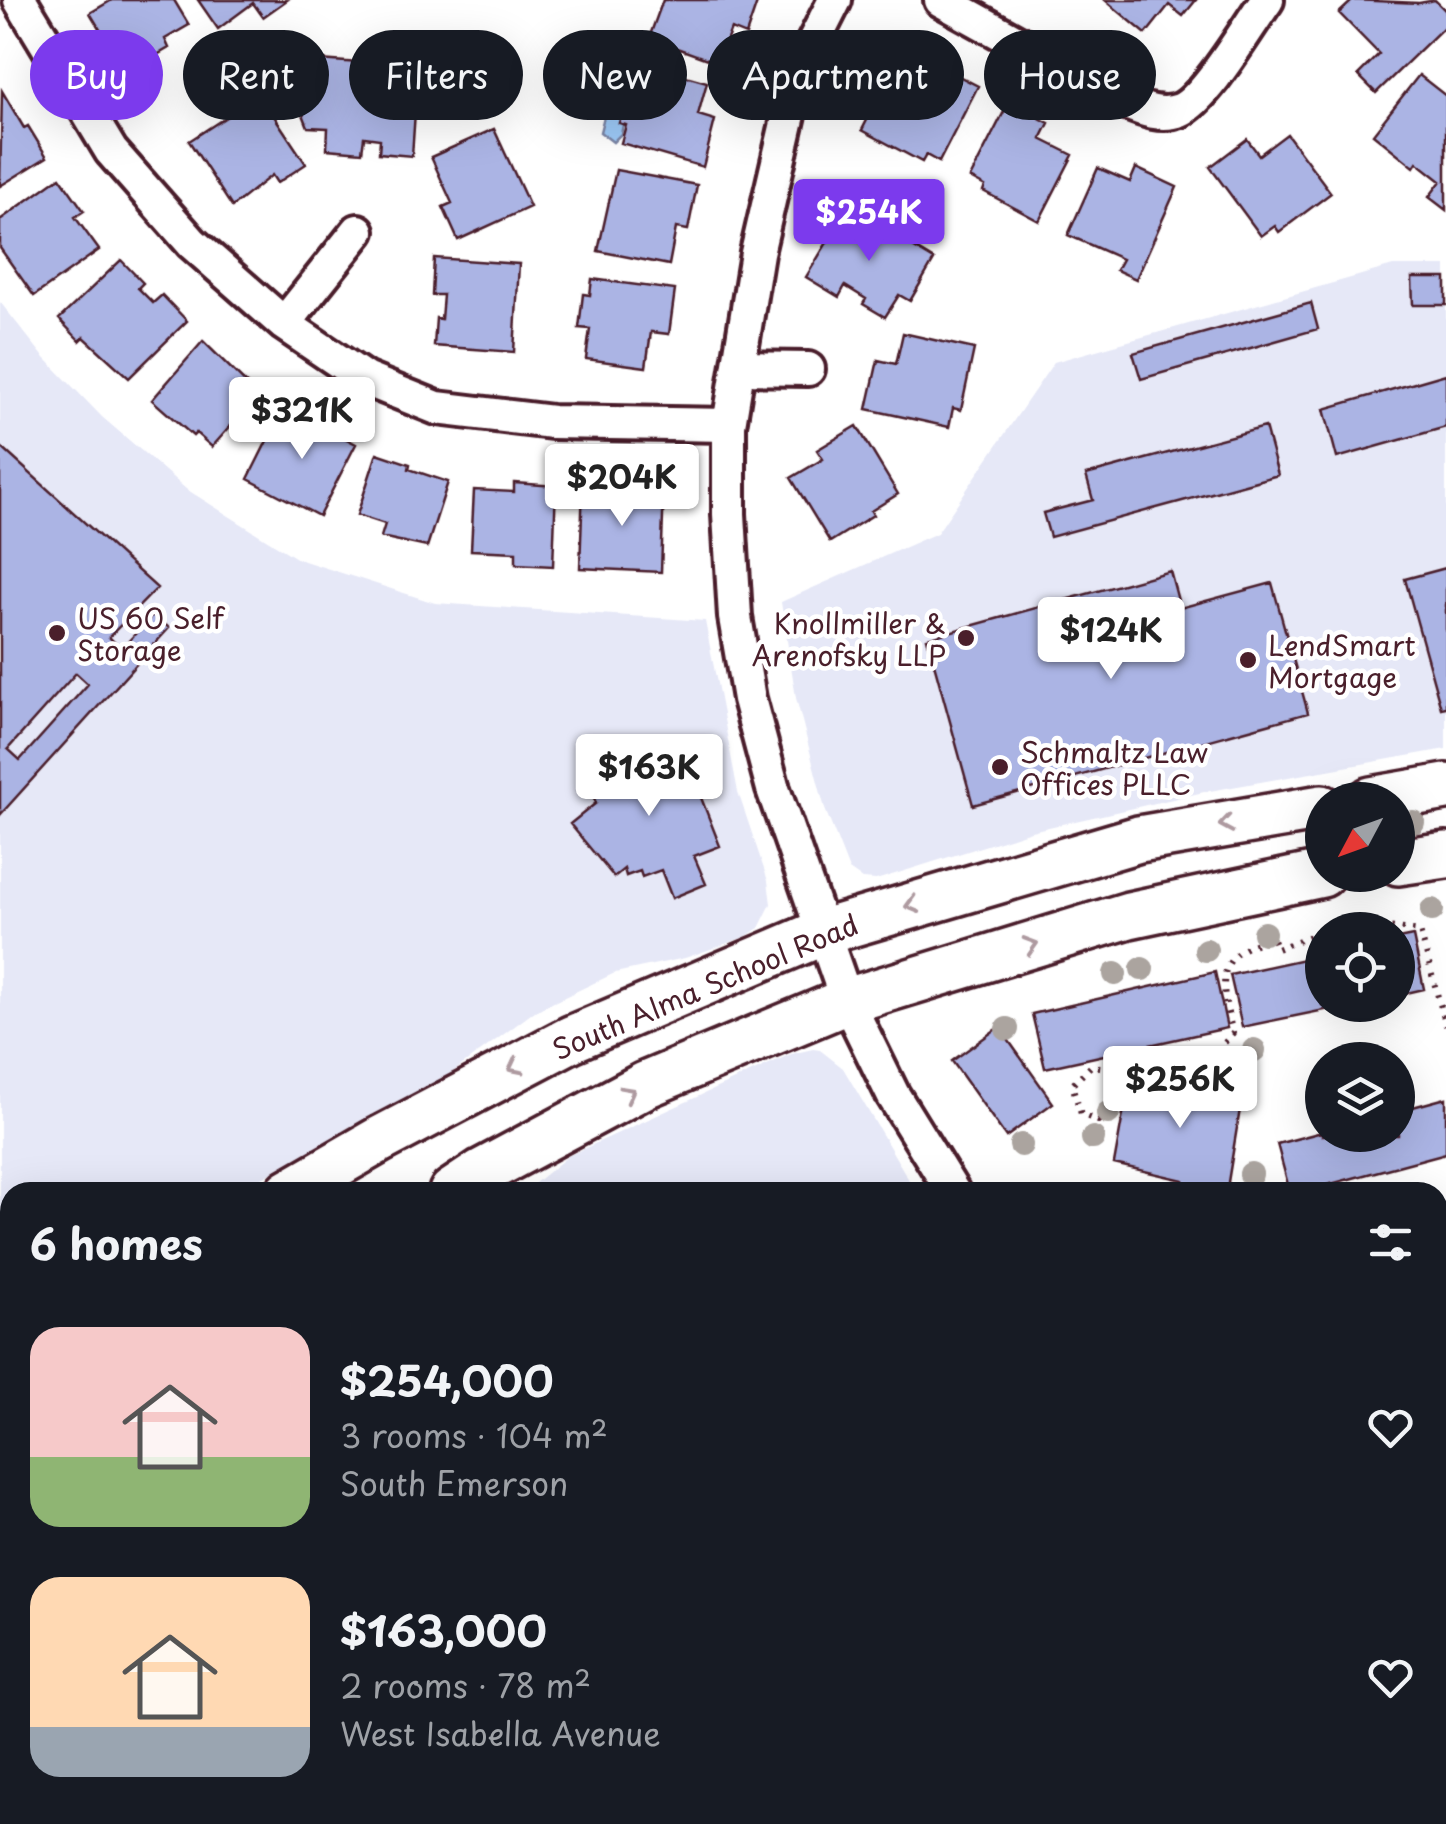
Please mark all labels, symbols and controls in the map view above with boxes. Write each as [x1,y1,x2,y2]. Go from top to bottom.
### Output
chip: Buy [30,30,163,120]
chip: Rent [183,30,329,120]
chip: Filters [349,30,523,120]
chip: New [543,30,687,120]
chip: Apartment [707,30,964,120]
chip: House [984,30,1156,120]
pin: $254K [799,179,939,264]
text: $254K [815,187,923,235]
pin: $321K [232,377,372,462]
text: $321K [251,385,353,433]
pin: $204K [552,444,692,529]
text: $204K [567,452,677,500]
place label: US 60 Self Storage [77,596,226,671]
pin: $124K [1041,597,1181,682]
place label: Knollmiller & Arenofsky LLP [752,601,946,676]
text: $124K [1060,605,1162,653]
marker: US 60 Self Storage [46,622,68,644]
place label: LendSmart Mortgage [1268,623,1416,698]
marker: Knollmiller & Arenofsky LLP [955,627,977,649]
marker: LendSmart Mortgage [1237,649,1259,671]
place label: Schmaltz Law Offices PLLC [1020,730,1208,805]
pin: $163K [579,734,719,819]
text: $163K [598,742,700,790]
marker: Schmaltz Law Offices PLLC [989,756,1011,778]
north arrow [1305,782,1415,892]
map controls [1305,782,1415,1152]
one-way arrow [1218,813,1235,834]
one-way arrow [904,893,921,914]
street label: South Alma School Road [545,902,865,1070]
button: locate [1305,912,1415,1022]
one-way arrow [1022,936,1039,957]
button: layers [1305,1042,1415,1152]
pin: $256K [1110,1046,1250,1131]
text: $256K [1125,1054,1235,1102]
one-way arrow [507,1055,525,1074]
one-way arrow [618,1086,636,1105]
text: 6 homes [30,1211,203,1274]
icon: filters [1363,1215,1418,1270]
text: $254,000 [340,1348,554,1411]
icon: home [110,1367,230,1487]
icon: heart [1363,1400,1418,1455]
text: 3 rooms · 104 m² [340,1411,608,1459]
text: South Emerson [340,1459,568,1507]
text: $163,000 [340,1598,547,1661]
icon: home [110,1617,230,1737]
icon: heart [1363,1650,1418,1705]
text: 2 rooms · 78 m² [340,1661,591,1709]
text: West Isabella Avenue [340,1709,661,1757]

